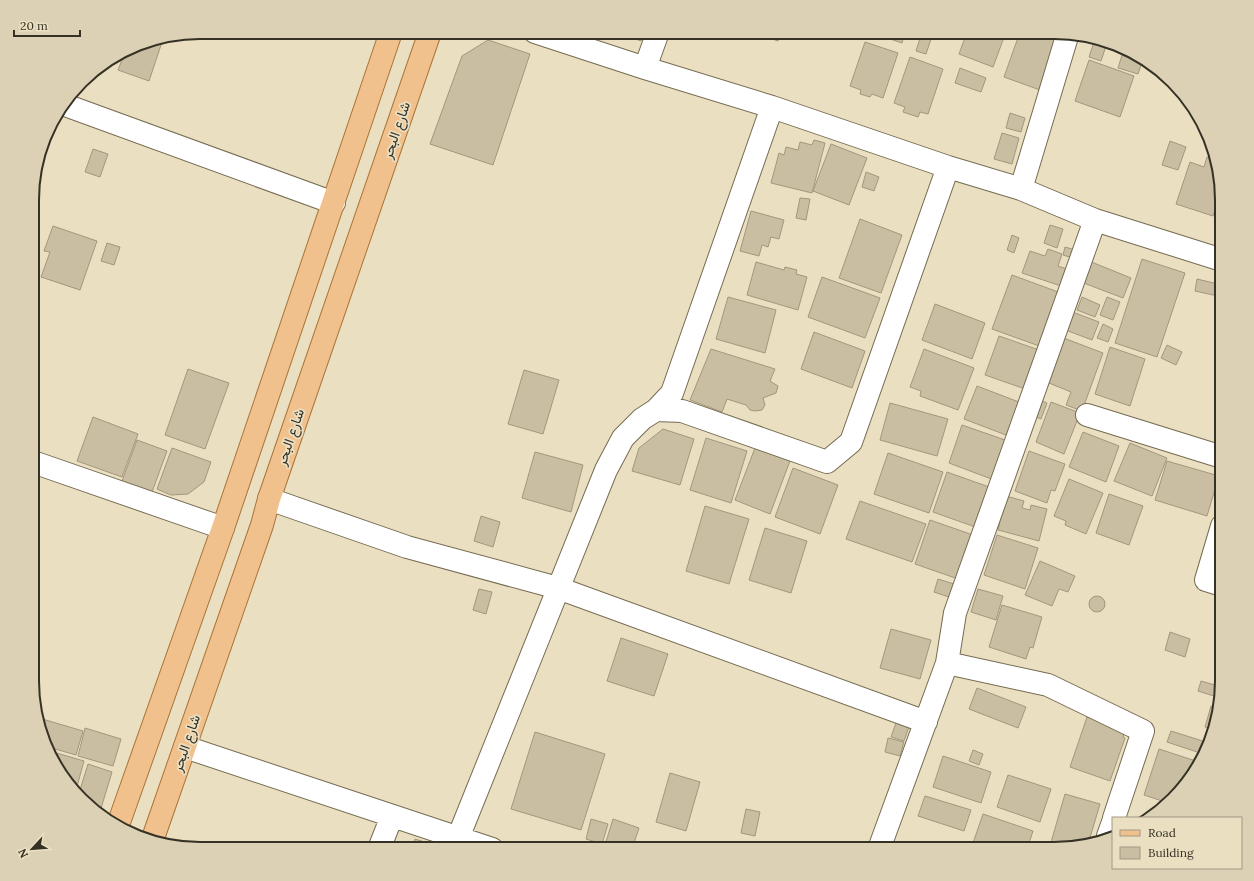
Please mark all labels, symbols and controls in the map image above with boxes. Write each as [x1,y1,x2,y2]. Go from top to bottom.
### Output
scale bar [14,12,80,38]
text: 20 m [20,18,48,33]
street label: شارع البحر [378,99,416,162]
street label: شارع البحر [272,406,310,469]
street label: شارع البحر [168,712,206,775]
legend [1112,817,1242,869]
text: Road [1148,825,1176,840]
north arrow [12,829,52,869]
text: Building [1148,845,1194,860]
text: N [15,846,31,860]

